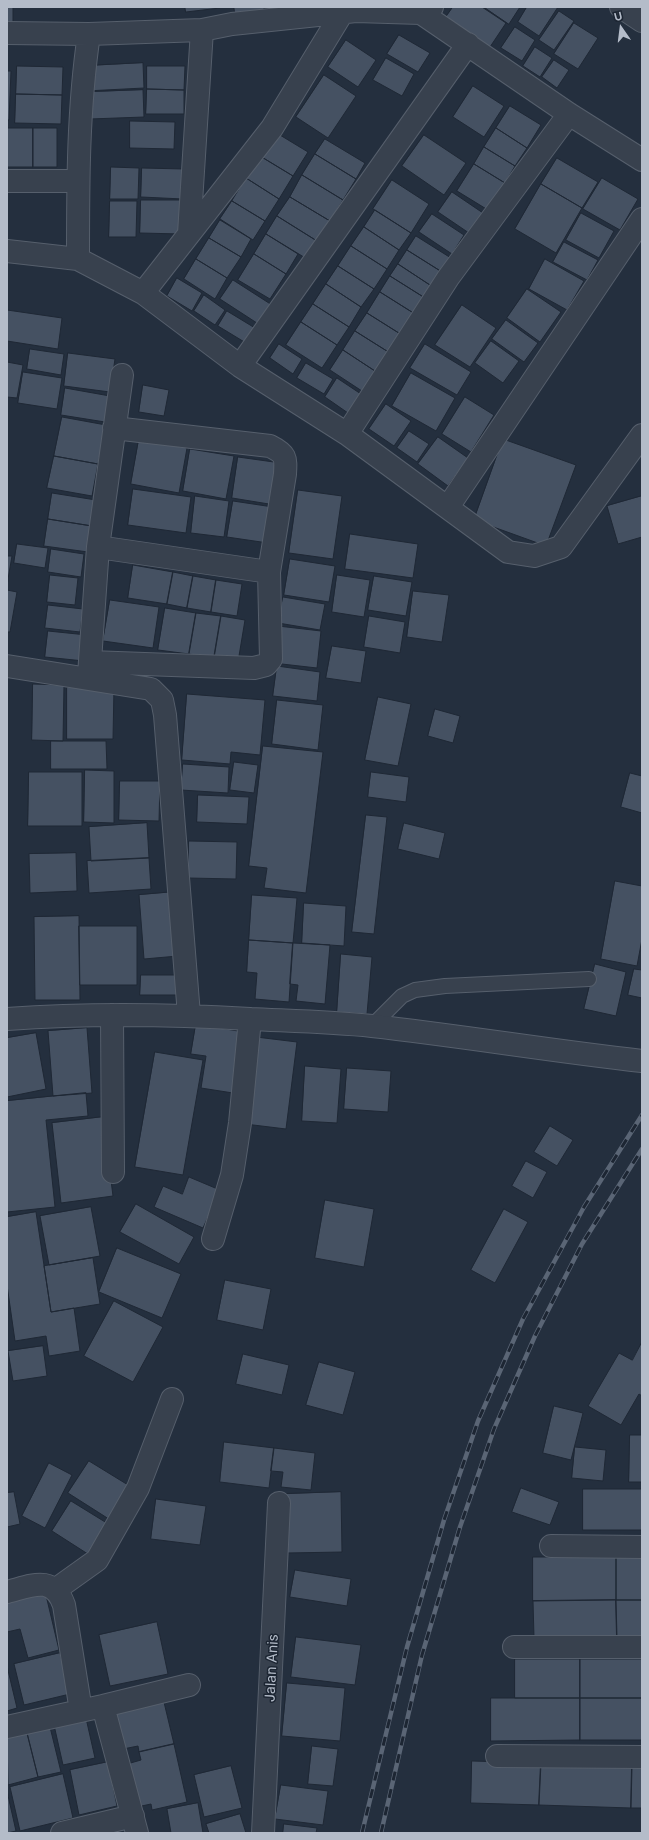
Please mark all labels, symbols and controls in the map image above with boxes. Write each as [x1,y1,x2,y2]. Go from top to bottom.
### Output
north arrow [601,8,641,48]
text: U [612,9,624,24]
street label: Jalan Anis [262,1634,282,1702]

